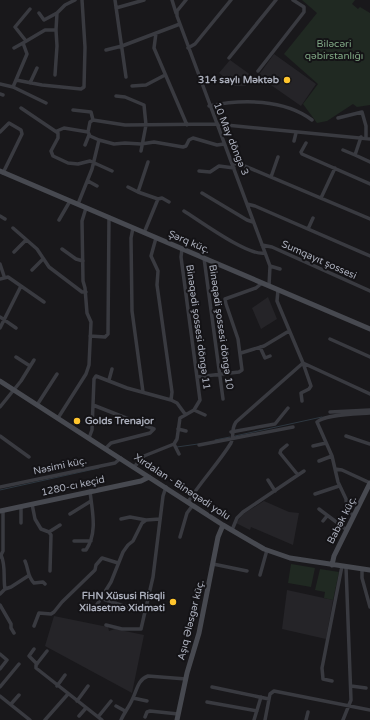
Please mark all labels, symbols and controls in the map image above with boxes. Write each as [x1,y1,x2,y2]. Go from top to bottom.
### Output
park label: Biləcəri qəbirstanlığı [305,38,363,62]
place label: 314 saylı Məktəb [198,74,280,86]
marker: 314 saylı Məktəb [282,75,292,85]
street label: 10 May döngə 3 [211,101,251,177]
street label: Şərq küç. [166,228,212,256]
street label: Sumqayıt şossesi [280,238,358,282]
street label: Binəqədi şossesi döngə 11 [183,264,213,390]
street label: Binəqədi şossesi döngə 10 [206,264,236,390]
place label: Golds Trenajor [85,415,154,427]
marker: Golds Trenajor [72,416,82,426]
street label: Xırdalan - Binəqədi yolu [131,451,233,523]
street label: Nəsimi küç. [32,454,88,478]
street label: 1280-cı keçid [40,473,106,499]
street label: Babək küç. [325,494,359,546]
street label: Aşıq Ələsgər küç. [175,579,207,661]
place label: FHN Xüsusi Risqli Xilasetmə Xidməti [79,590,166,614]
marker: FHN Xüsusi Risqli Xilasetmə Xidməti [168,597,178,607]

